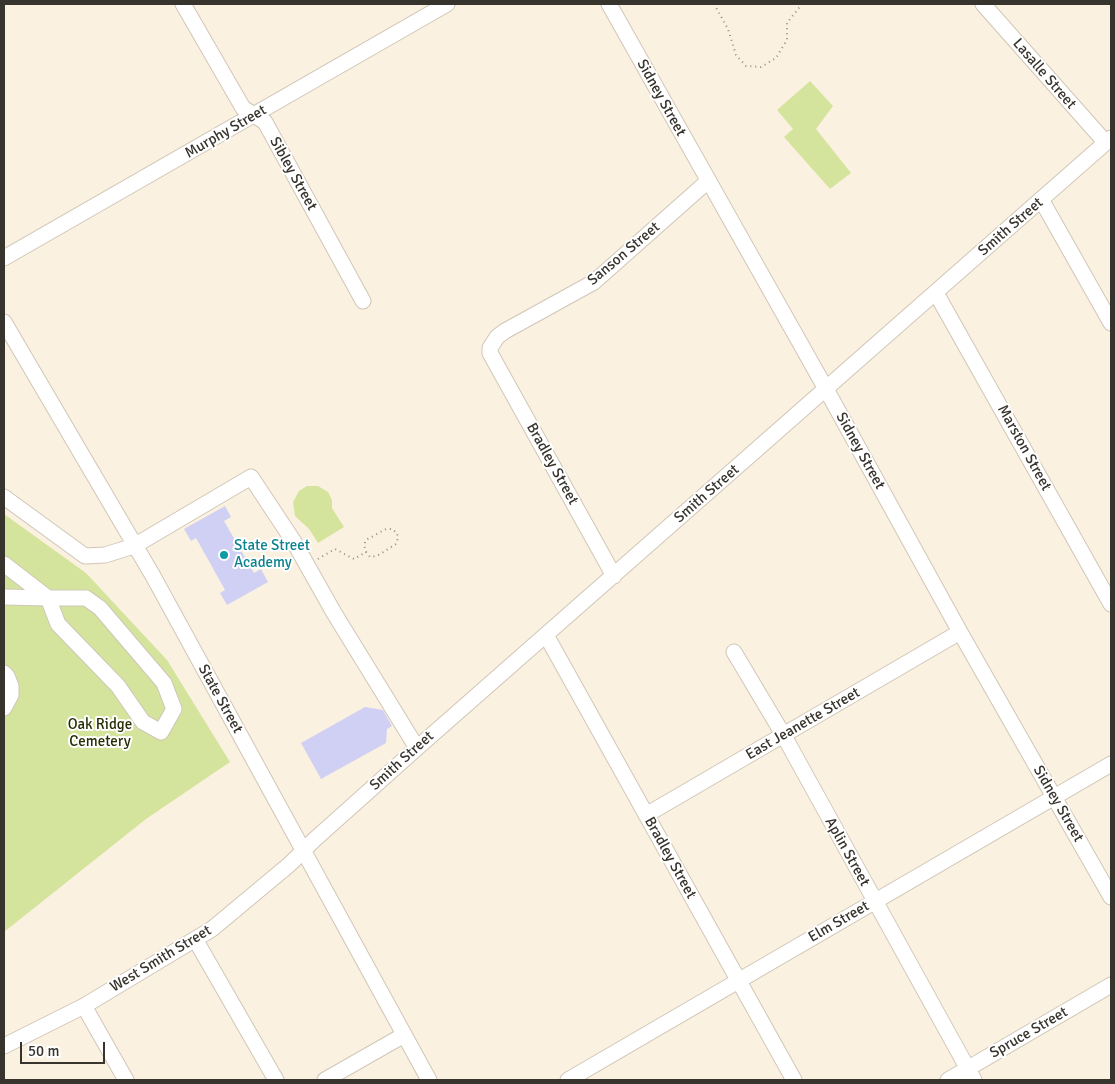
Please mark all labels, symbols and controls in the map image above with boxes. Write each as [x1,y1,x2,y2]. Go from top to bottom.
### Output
street label: Lasalle Street [1008,35,1080,113]
street label: Sidney Street [632,56,690,140]
street label: Murphy Street [182,101,270,163]
street label: Sibley Street [265,134,321,214]
street label: Smith Street [975,194,1047,260]
street label: Sanson Street [584,218,664,290]
street label: Marston Street [993,402,1055,494]
street label: Sidney Street [831,409,889,493]
street label: Bradley Street [522,420,582,508]
street label: Smith Street [671,461,743,527]
place label: State Street Academy [234,537,310,572]
marker: State Street Academy [218,549,230,561]
street label: State Street [194,661,246,737]
street label: East Jeanette Street [743,684,863,764]
park label: Oak Ridge Cemetery [68,716,132,751]
street label: Smith Street [366,728,438,794]
street label: Sidney Street [1029,763,1087,845]
street label: Bradley Street [640,814,700,902]
street label: Aplin Street [821,814,873,890]
street label: Elm Street [805,897,873,947]
street label: West Smith Street [107,922,215,996]
street label: Spruce Street [987,1003,1071,1063]
scale bar [22,1032,108,1064]
text: 50 m [28,1042,59,1060]

